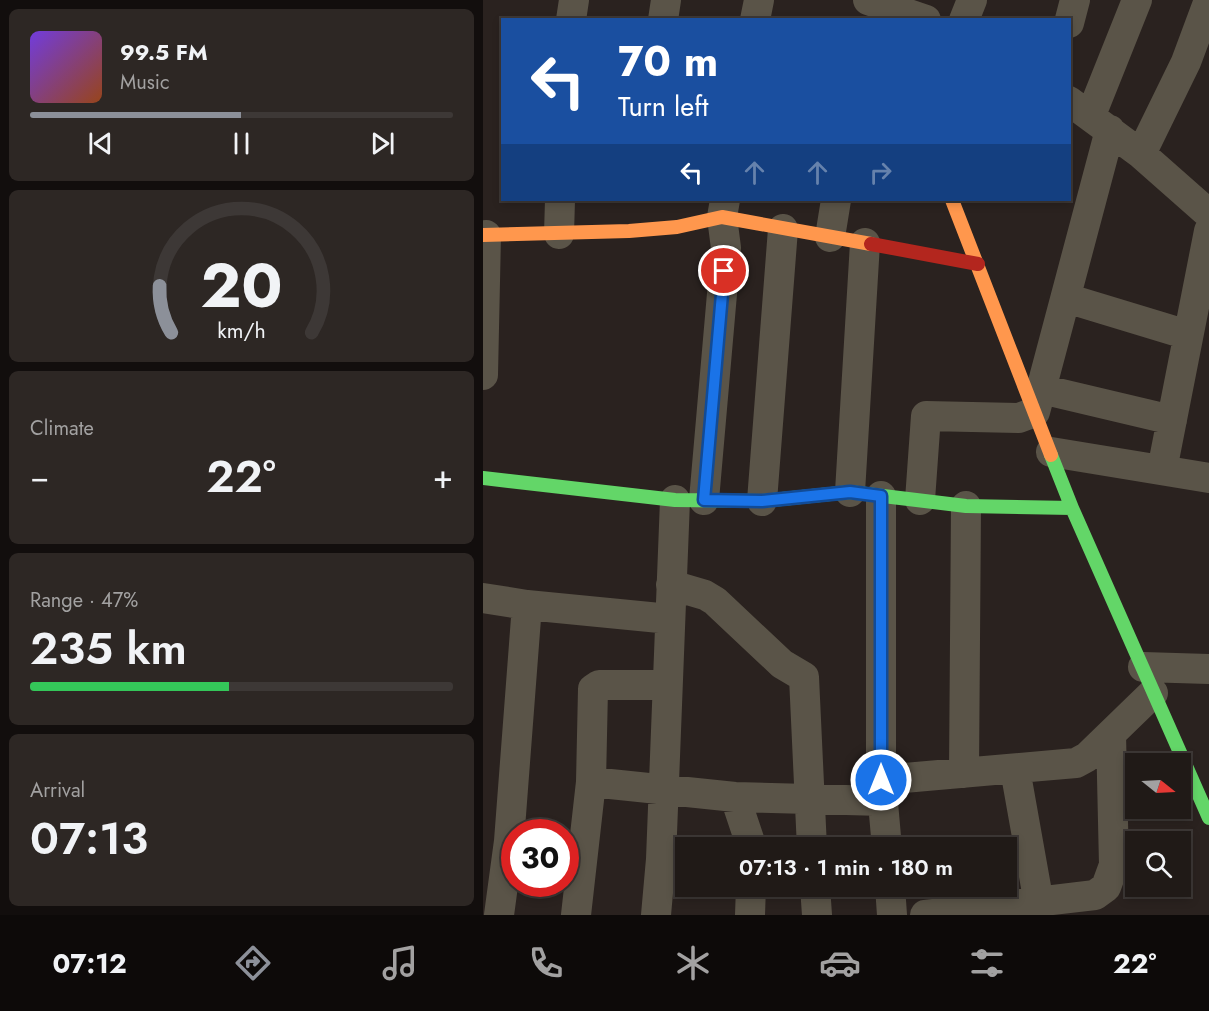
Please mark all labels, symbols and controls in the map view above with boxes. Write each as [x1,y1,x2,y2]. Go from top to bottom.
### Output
text: 70 m [618,31,718,92]
text: 99.5 FM [120,36,208,68]
icon: left [519,42,597,120]
text: Music [120,68,170,97]
text: Turn left [618,87,708,126]
icon: previous [84,127,117,160]
icon: pause [225,127,258,160]
icon: next [366,127,399,160]
icon: left [675,156,708,189]
icon: ahead [738,156,771,189]
icon: ahead [801,156,834,189]
icon: right [864,156,897,189]
text: 20 [200,240,283,330]
pin [698,245,749,296]
icon: arrive [707,254,740,287]
text: km/h [217,316,266,347]
text: Climate [30,414,94,443]
text: 22° [206,444,276,509]
text: − [30,453,49,500]
text: + [433,453,453,500]
text: Range · 47% [30,586,138,615]
text: 235 km [30,616,187,681]
position arrow [849,748,913,812]
north arrow [1125,753,1191,819]
map controls [1125,753,1191,897]
text: Arrival [30,776,85,805]
text: 07:13 [30,806,148,871]
speed limit sign: 30 [501,819,579,897]
button: search [1125,831,1191,897]
text: 07:13 · 1 min · 180 m [739,851,953,883]
icon: directions [232,942,274,984]
icon: music [379,942,421,984]
icon: phone [525,942,567,984]
icon: climate [672,942,714,984]
icon: car [819,942,861,984]
icon: filters [966,942,1008,984]
text: 07:12 [52,944,127,983]
text: 22° [1113,944,1156,983]

